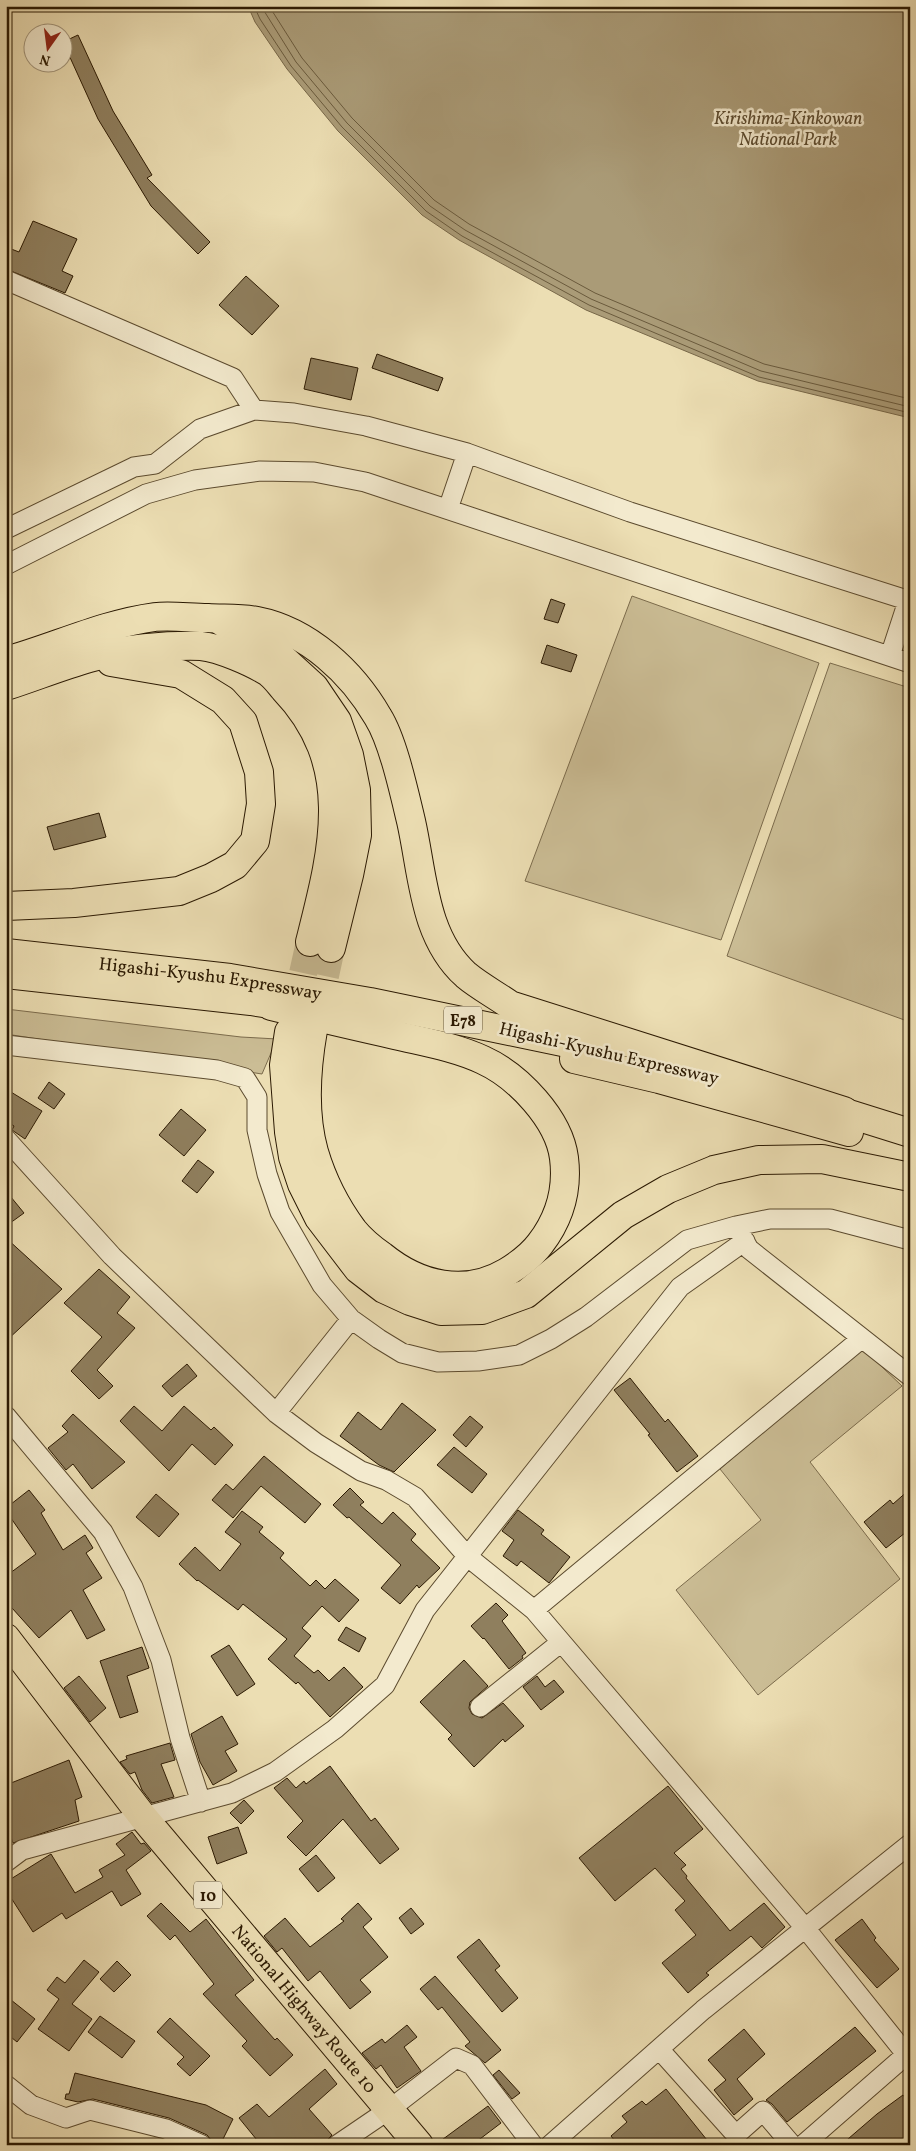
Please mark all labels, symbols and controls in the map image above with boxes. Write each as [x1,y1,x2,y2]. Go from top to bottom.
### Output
north arrow [22,22,72,72]
text: N [38,49,52,70]
park label: Kirishima-Kinkowan National Park [714,107,862,153]
street label: Higashi-Kyushu Expressway [97,952,324,1008]
road number: E78 [444,1006,482,1034]
street label: Higashi-Kyushu Expressway [496,1017,721,1092]
road number: 10 [194,1882,222,1908]
street label: National Highway Route 10 [225,1920,382,2099]

